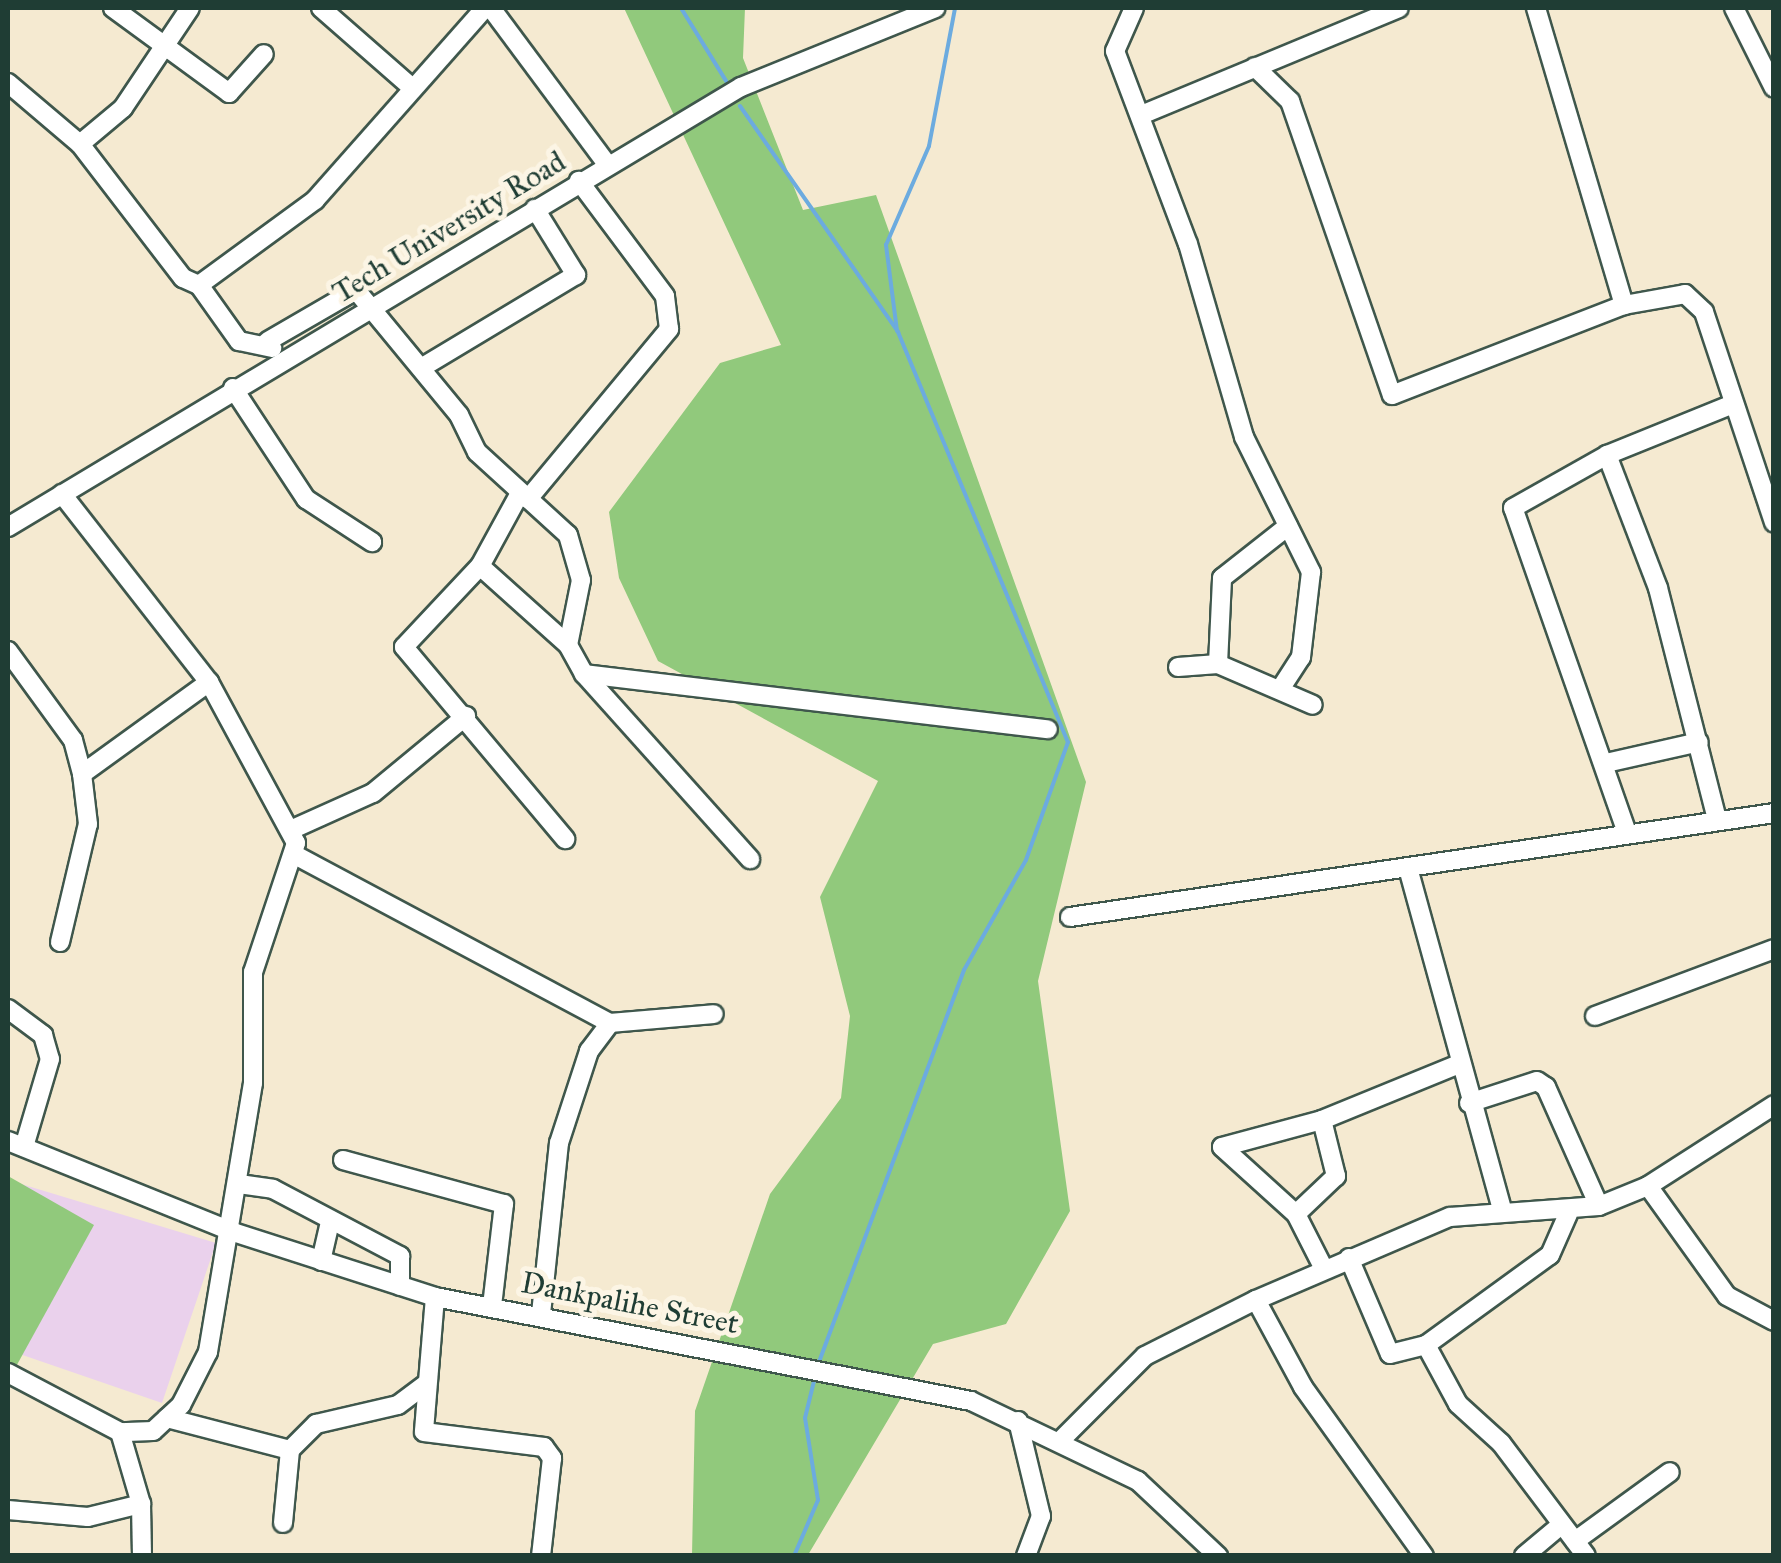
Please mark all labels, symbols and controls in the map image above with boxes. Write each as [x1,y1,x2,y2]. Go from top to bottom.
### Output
street label: Tech University Road [326,143,572,311]
street label: Dankpalihe Street [518,1264,742,1342]

